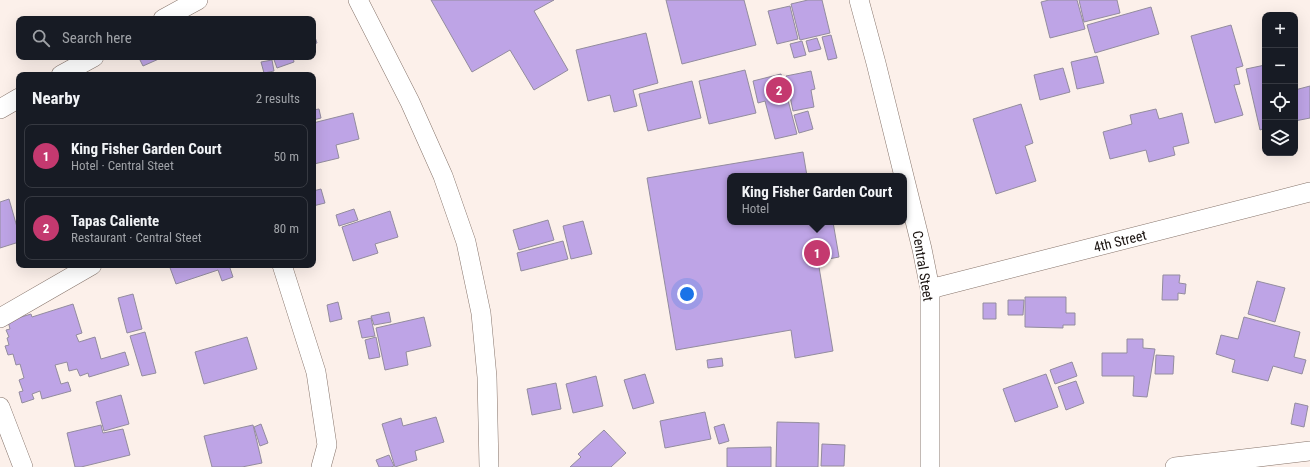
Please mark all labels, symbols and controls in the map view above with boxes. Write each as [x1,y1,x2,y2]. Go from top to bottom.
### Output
map controls [1262,12,1298,156]
button: + [1262,12,1298,48]
search box [16,16,316,60]
icon: search [30,27,52,49]
text: Search here [62,29,132,47]
button: − [1262,48,1298,84]
pin: 2 [766,75,792,105]
button: locate [1262,84,1298,120]
text: Nearby [32,88,80,108]
text: 2 results [256,91,300,106]
button: layers [1262,120,1298,156]
text: King Fisher Garden Court [71,140,222,158]
text: 1 [43,149,49,164]
text: 50 m [273,149,299,164]
text: Hotel · Central Steet [71,158,174,173]
popup [727,173,907,225]
text: King Fisher Garden Court [742,183,892,201]
text: Hotel [742,201,769,216]
text: Tapas Caliente [71,212,159,230]
text: 2 [43,221,49,236]
text: 80 m [273,221,299,236]
street label: 4th Street [1092,227,1148,255]
text: Restaurant · Central Steet [71,230,202,245]
street label: Central Steet [910,230,936,302]
pin: 1 [804,238,830,268]
your location [677,284,697,304]

